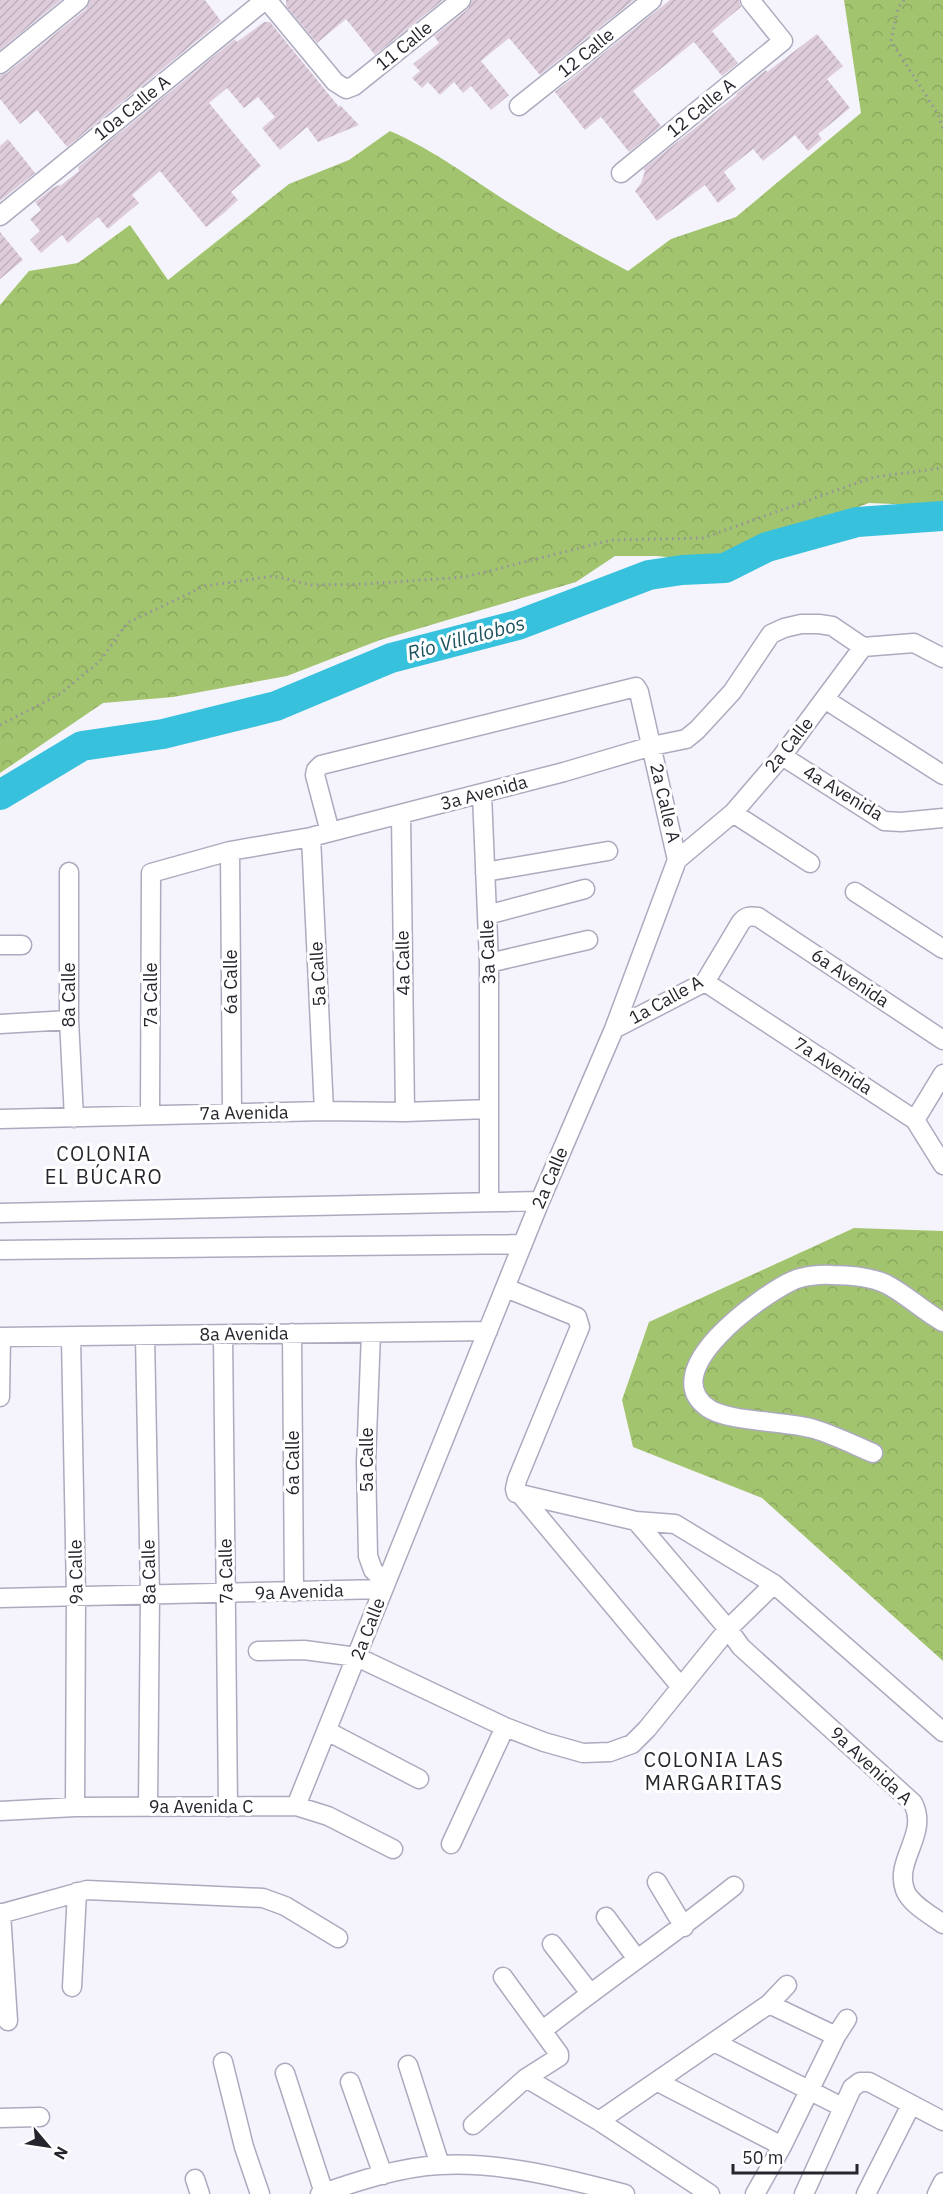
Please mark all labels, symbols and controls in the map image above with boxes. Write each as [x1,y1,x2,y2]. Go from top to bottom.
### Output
street label: 11 Calle [371,16,437,75]
street label: 12 Calle [553,23,619,82]
street label: 10a Calle A [89,70,175,145]
street label: 12 Calle A [662,73,740,142]
water label: Río Villalobos [404,609,528,666]
street label: 2a Calle [759,712,818,777]
street label: 4a Avenida [799,760,888,826]
street label: 2a Calle A [645,761,686,845]
street label: 3a Avenida [438,770,530,815]
street label: 3a Calle [475,919,500,985]
street label: 4a Calle [390,930,415,996]
street label: 5a Calle [304,941,331,1007]
street label: 6a Avenida [807,943,894,1012]
street label: 6a Calle [219,949,242,1015]
street label: 8a Calle [57,962,80,1028]
street label: 7a Calle [139,962,162,1028]
street label: 1a Calle A [625,970,707,1029]
street label: 7a Avenida [790,1032,877,1100]
street label: 7a Avenida [199,1100,289,1125]
district label: COLONIA EL BÚCARO [45,1140,163,1190]
street label: 2a Calle [526,1143,573,1212]
street label: 8a Avenida [199,1321,289,1346]
street label: 5a Calle [355,1427,378,1493]
street label: 6a Calle [281,1430,304,1496]
street label: 7a Calle [213,1538,238,1604]
street label: 9a Calle [63,1539,88,1605]
street label: 8a Calle [136,1539,161,1605]
street label: 9a Avenida [254,1578,344,1605]
street label: 2a Calle [345,1594,390,1663]
street label: 9a Avenida A [825,1721,918,1810]
district label: COLONIA LAS MARGARITAS [644,1746,784,1796]
street label: 9a Avenida C [149,1795,253,1818]
north arrow [18,2116,78,2176]
scale bar [733,2137,858,2175]
text: N [50,2143,73,2163]
text: 50 m [742,2146,784,2169]

